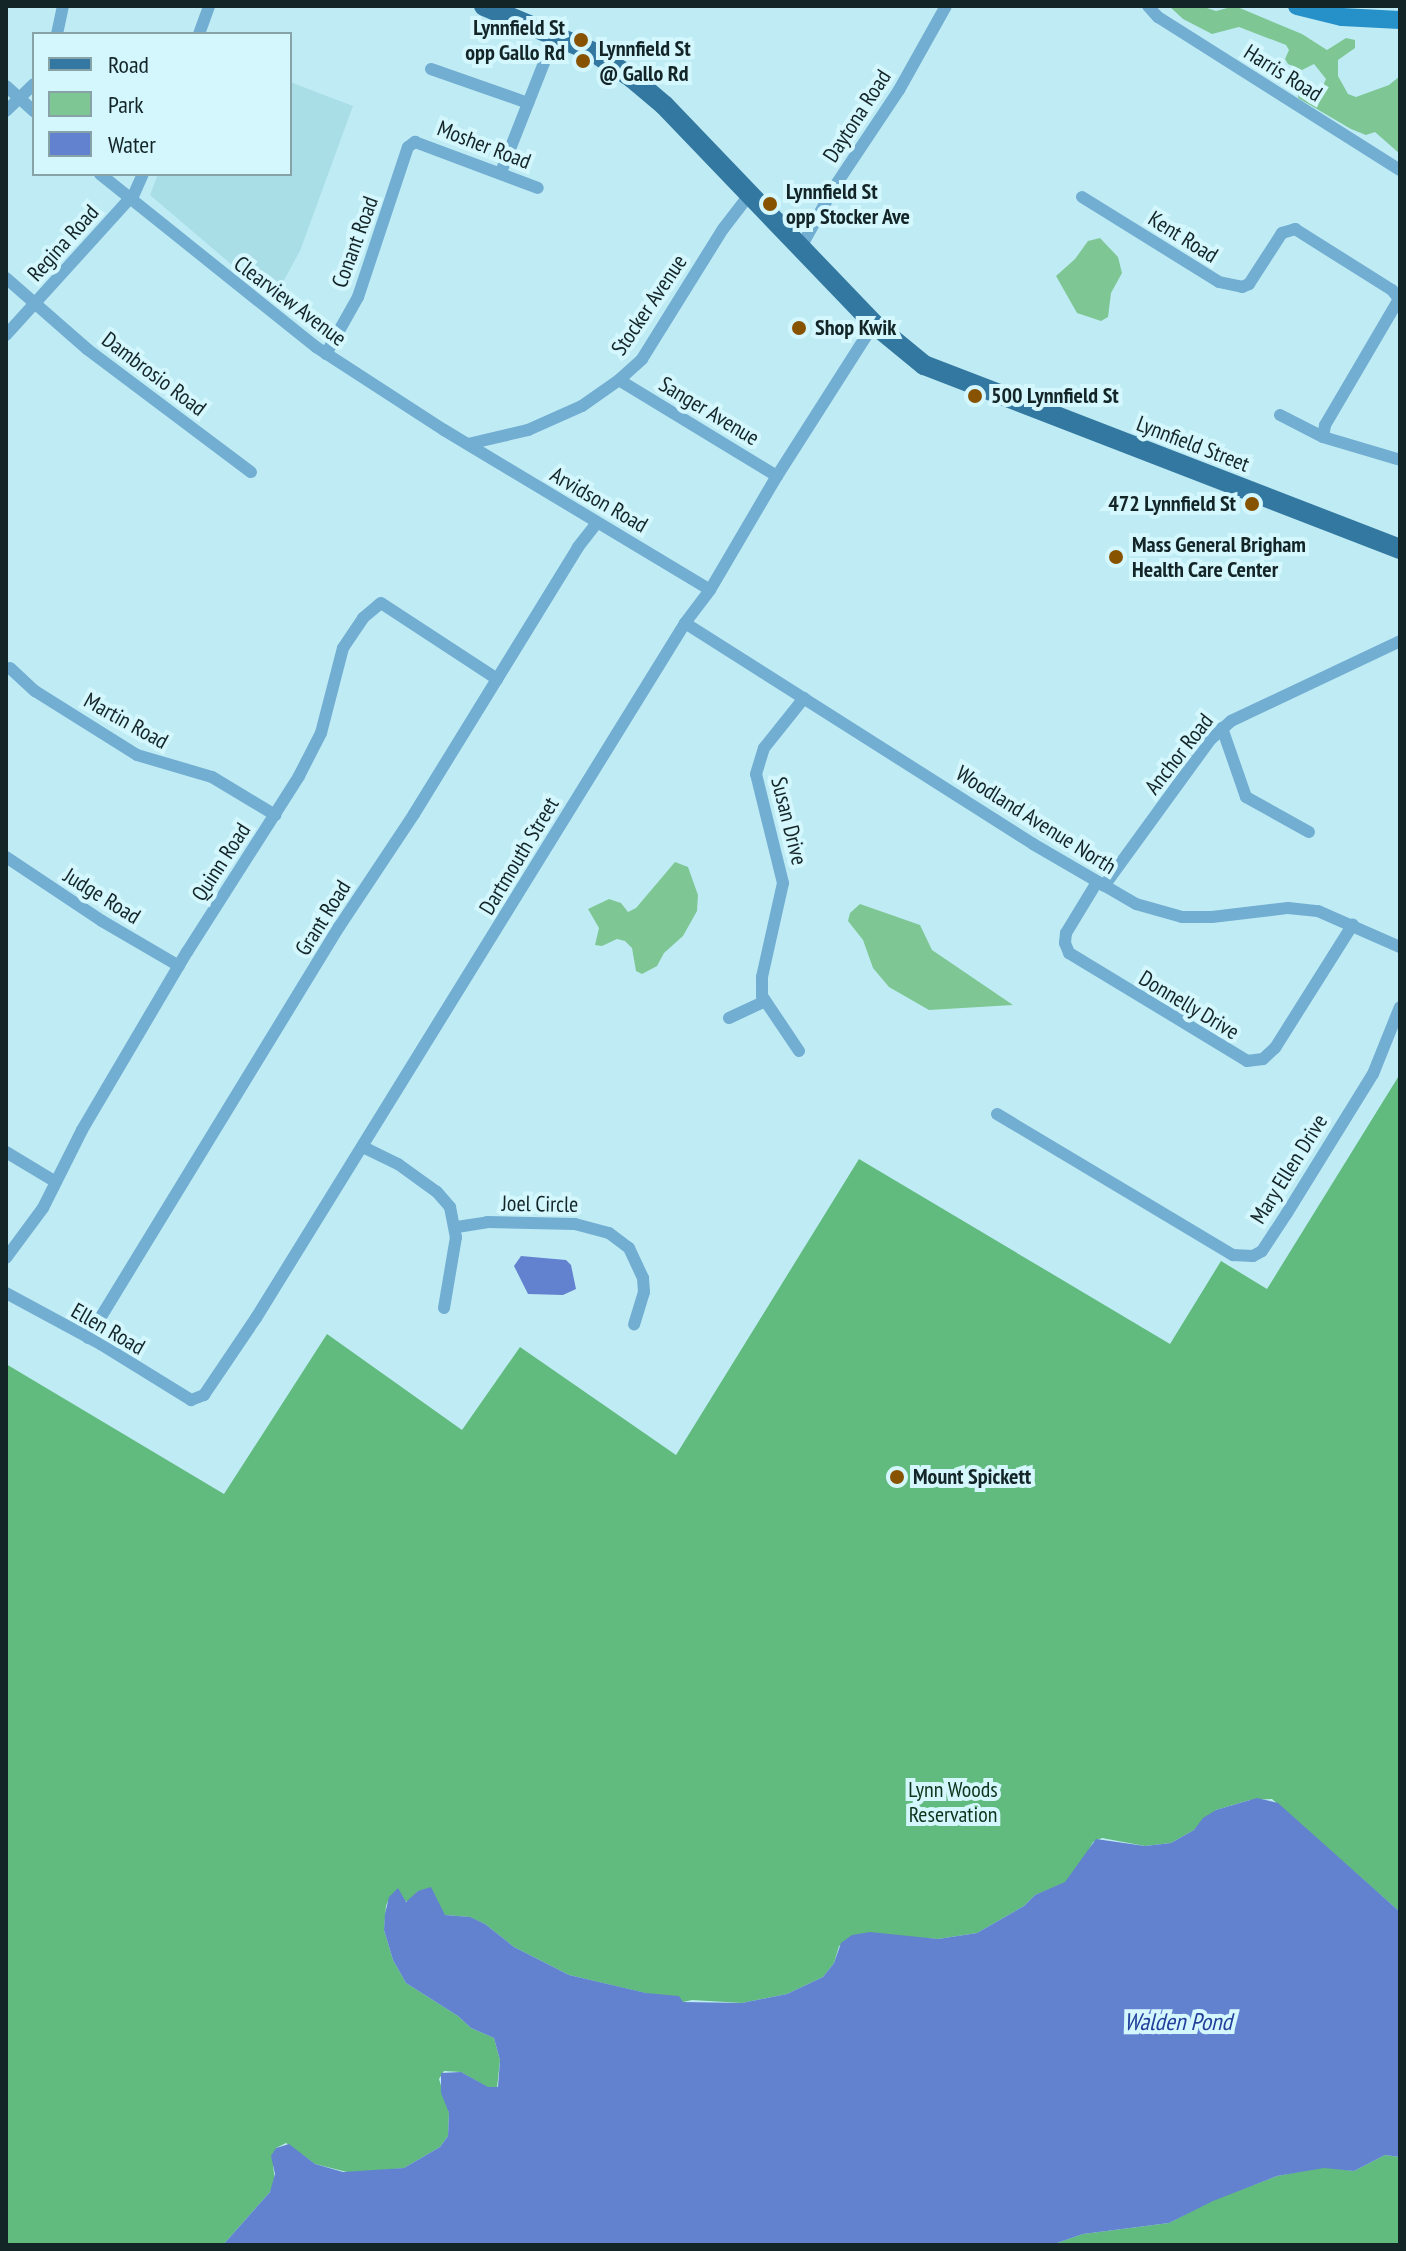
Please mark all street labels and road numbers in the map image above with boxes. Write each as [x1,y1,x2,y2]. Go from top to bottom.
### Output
street label: Harris Road [1239,39,1327,107]
street label: Daytona Road [817,65,897,167]
street label: Mosher Road [434,115,534,175]
street label: Conant Road [326,193,384,291]
street label: Regina Road [22,199,104,287]
street label: Kent Road [1143,205,1223,269]
street label: Stocker Avenue [606,249,692,361]
street label: Clearview Avenue [228,250,352,352]
street label: Dambrosio Road [97,326,211,422]
street label: Sanger Avenue [654,371,764,451]
street label: Lynnfield Street [1133,410,1253,478]
street label: Arvidson Road [546,462,652,538]
street label: Martin Road [79,687,173,755]
street label: Anchor Road [1139,708,1219,800]
street label: Woodland Avenue North [951,760,1121,880]
street label: Susan Drive [765,774,813,868]
street label: Dartmouth Street [474,793,564,919]
street label: Quinn Road [186,818,256,906]
street label: Judge Road [59,862,145,930]
street label: Grant Road [290,876,356,960]
street label: Donnelly Drive [1134,965,1244,1045]
street label: Mary Ellen Drive [1245,1109,1333,1229]
street label: Joel Circle [501,1190,579,1218]
street label: Ellen Road [66,1297,150,1361]

